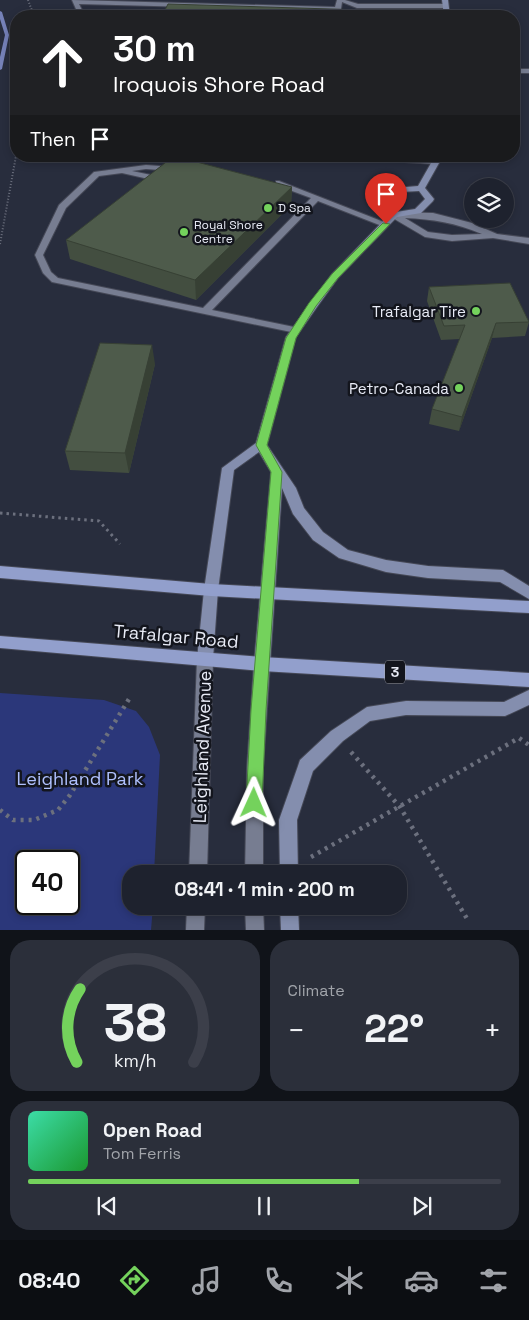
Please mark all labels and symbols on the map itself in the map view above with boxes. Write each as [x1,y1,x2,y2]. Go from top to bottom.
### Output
pin [365,173,407,224]
place label: D Spa [278,200,311,216]
marker: D Spa [262,202,274,214]
place label: Royal Shore Centre [194,217,263,247]
marker: Royal Shore Centre [178,226,190,238]
place label: Trafalgar Tire [372,302,466,321]
marker: Trafalgar Tire [470,305,482,317]
place label: Petro-Canada [349,379,449,398]
marker: Petro-Canada [453,382,465,394]
street label: Trafalgar Road [112,619,240,653]
road number: 3 [385,660,405,684]
street label: Leighland Avenue [188,670,216,824]
park label: Leighland Park [17,767,144,790]
position arrow [227,776,279,828]
speed limit sign: 40 [15,850,80,915]

